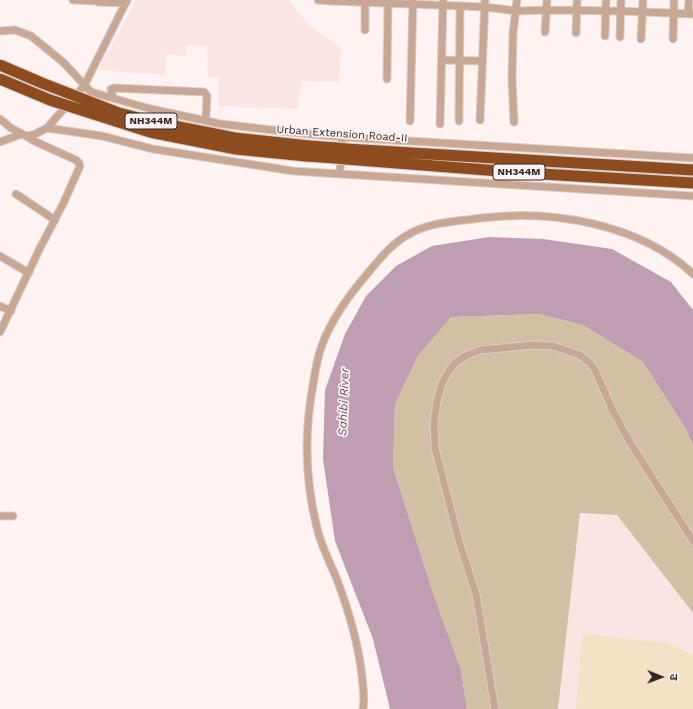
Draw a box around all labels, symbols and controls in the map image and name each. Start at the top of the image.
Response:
road number: NH344M [125,113,177,129]
street label: Urban Extension Road-II [276,123,408,145]
road number: NH344M [493,164,545,180]
water label: Sahibi River [336,368,352,436]
north arrow [641,657,681,697]
text: उ [667,674,680,681]

